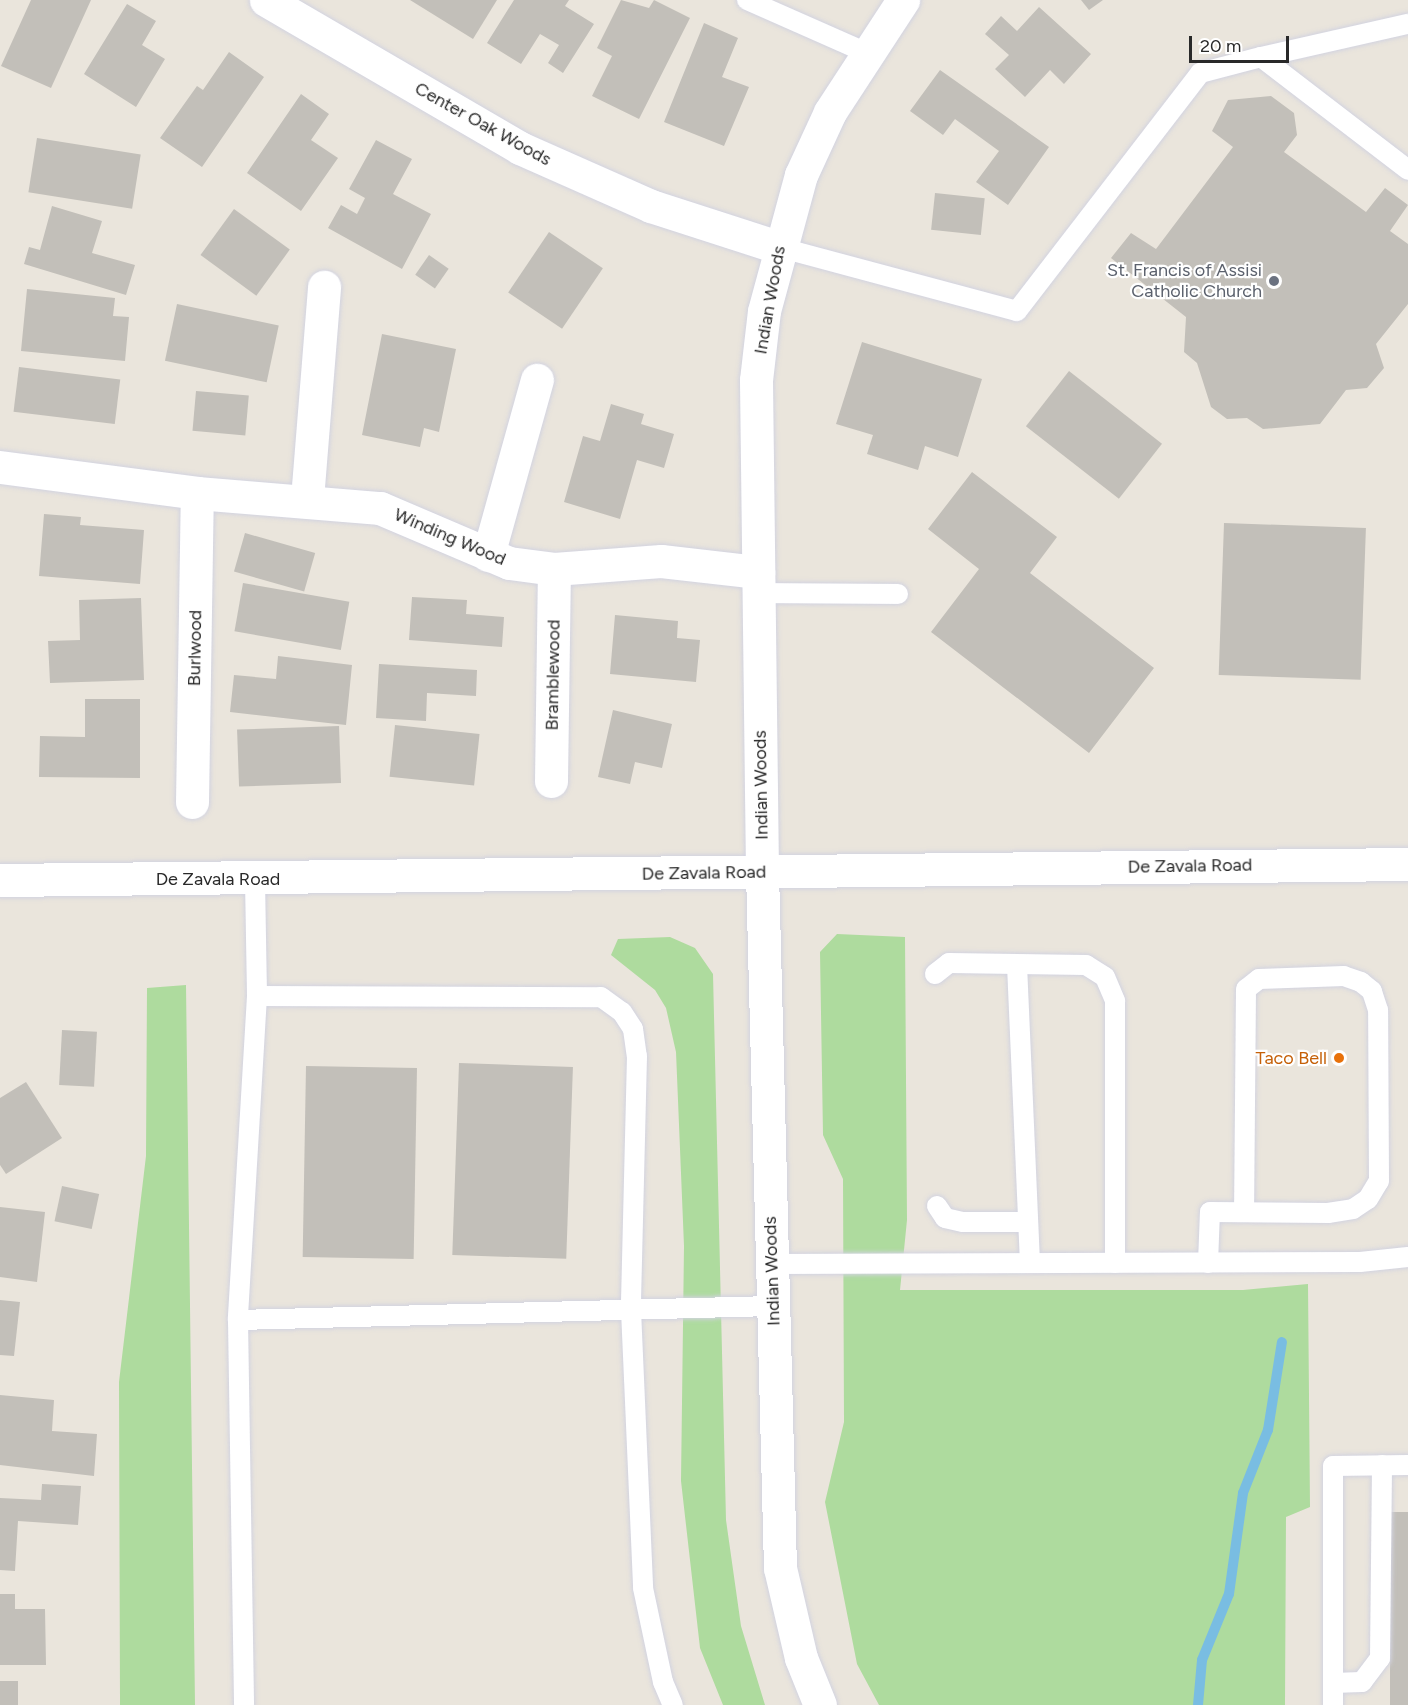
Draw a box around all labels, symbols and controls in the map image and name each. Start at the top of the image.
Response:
scale bar [1192,24,1292,62]
text: 20 m [1200,35,1241,57]
street label: Center Oak Woods [411,78,555,170]
street label: Indian Woods [750,244,790,356]
place label: St. Francis of Assisi Catholic Church [1107,260,1262,302]
marker: St. Francis of Assisi Catholic Church [1267,274,1281,288]
street label: Winding Wood [391,504,509,570]
street label: Burlwood [184,610,206,686]
street label: Bramblewood [541,619,565,731]
street label: Indian Woods [749,730,773,840]
street label: De Zavala Road [1128,854,1252,878]
street label: De Zavala Road [642,861,766,885]
street label: De Zavala Road [156,868,280,890]
place label: Taco Bell [1256,1047,1327,1069]
marker: Taco Bell [1332,1051,1346,1065]
street label: Indian Woods [759,1216,785,1326]

